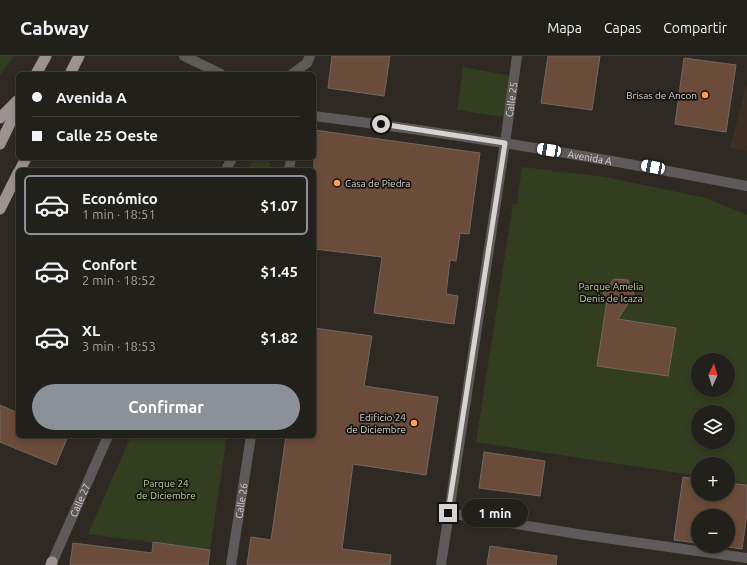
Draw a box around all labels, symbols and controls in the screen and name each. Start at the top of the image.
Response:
text: Cabway [20,17,89,39]
text: Mapa [547,20,582,36]
text: Capas [604,20,641,36]
text: Compartir [663,20,727,36]
street label: Calle 25 [504,81,519,118]
text: Avenida A [56,89,127,106]
place label: Brisas de Ancon [626,90,697,101]
marker: Brisas de Ancon [700,90,710,100]
route start [372,115,390,133]
text: Calle 25 Oeste [56,127,158,144]
car [536,142,562,158]
street label: Avenida A [567,148,613,167]
car [640,159,666,175]
marker: Casa de Piedra [332,178,342,188]
place label: Casa de Piedra [345,178,410,189]
icon: car [34,187,70,223]
text: Económico [82,190,158,207]
text: $1.07 [260,197,298,214]
text: 1 min · 18:51 [82,207,156,221]
icon: car [34,253,70,289]
text: Confort [82,256,137,273]
text: $1.45 [260,263,298,280]
text: 2 min · 18:52 [82,273,156,287]
park label: Parque Amelia Denis de Icaza [578,281,644,304]
icon: car [34,319,70,355]
text: XL [82,322,100,339]
text: $1.82 [260,329,298,346]
text: 3 min · 18:53 [82,339,156,353]
north arrow [691,353,735,397]
map controls [691,353,735,553]
button: Confirmar [32,384,300,430]
button: layers [691,405,735,449]
place label: Edificio 24 de Diciembre [346,412,406,435]
marker: Edificio 24 de Diciembre [409,418,419,428]
button: + [691,457,735,501]
park label: Parque 24 de Diciembre [136,478,196,501]
street label: Calle 27 [68,482,92,519]
street label: Calle 26 [233,482,250,519]
callout: 1 min [462,499,528,527]
route end [439,504,457,522]
text: 1 min [479,506,511,520]
button: − [691,509,735,553]

